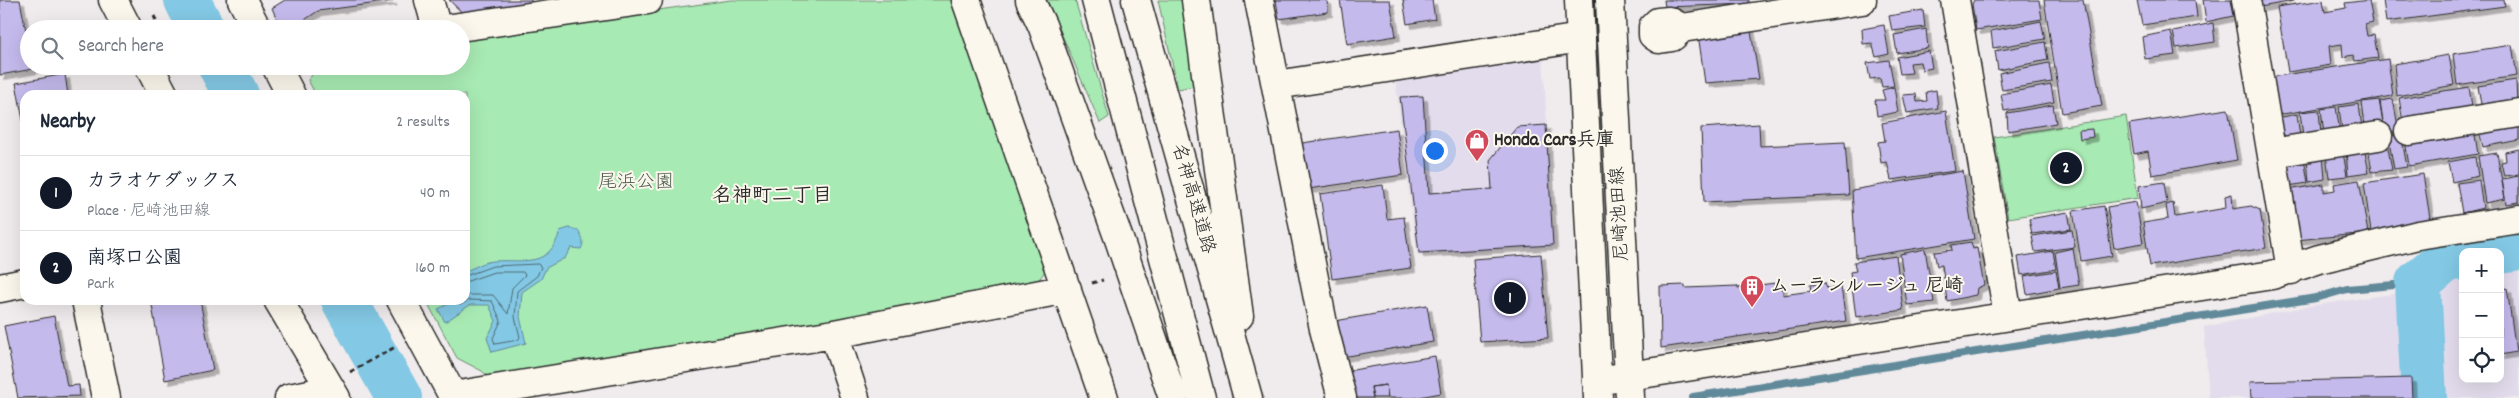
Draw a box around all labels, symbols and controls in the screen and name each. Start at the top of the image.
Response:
search box [20,20,470,75]
icon: search [38,34,66,62]
text: Search here [78,34,164,61]
text: Nearby [40,108,95,138]
text: 2 results [396,111,450,134]
shop icon: Honda Cars兵庫 [1464,128,1490,162]
place label: Honda Cars兵庫 [1494,128,1614,155]
your location [1422,138,1448,164]
street label: 名神高速道路 [1163,140,1221,258]
pin: 2 [2050,149,2082,187]
street label: 尼崎池田線 [1605,166,1637,262]
text: カラオケダックス [87,169,239,196]
park label: 尾浜公園 [598,170,674,197]
text: 1 [54,182,58,205]
text: 40 m [420,182,450,205]
district label: 名神町二丁目 [712,183,832,211]
text: Place · 尼崎池田線 [87,200,210,223]
text: 南塚口公園 [87,246,182,273]
map controls [2459,248,2504,383]
button: + [2459,248,2504,293]
text: 2 [53,257,60,280]
text: 160 m [415,257,450,280]
text: Park [87,273,114,296]
building icon: ムーランルージュ 尼崎 [1739,274,1765,308]
place label: ムーランルージュ 尼崎 [1770,274,1963,301]
pin: 1 [1494,279,1526,317]
button: − [2459,293,2504,338]
button: locate [2459,338,2504,383]

